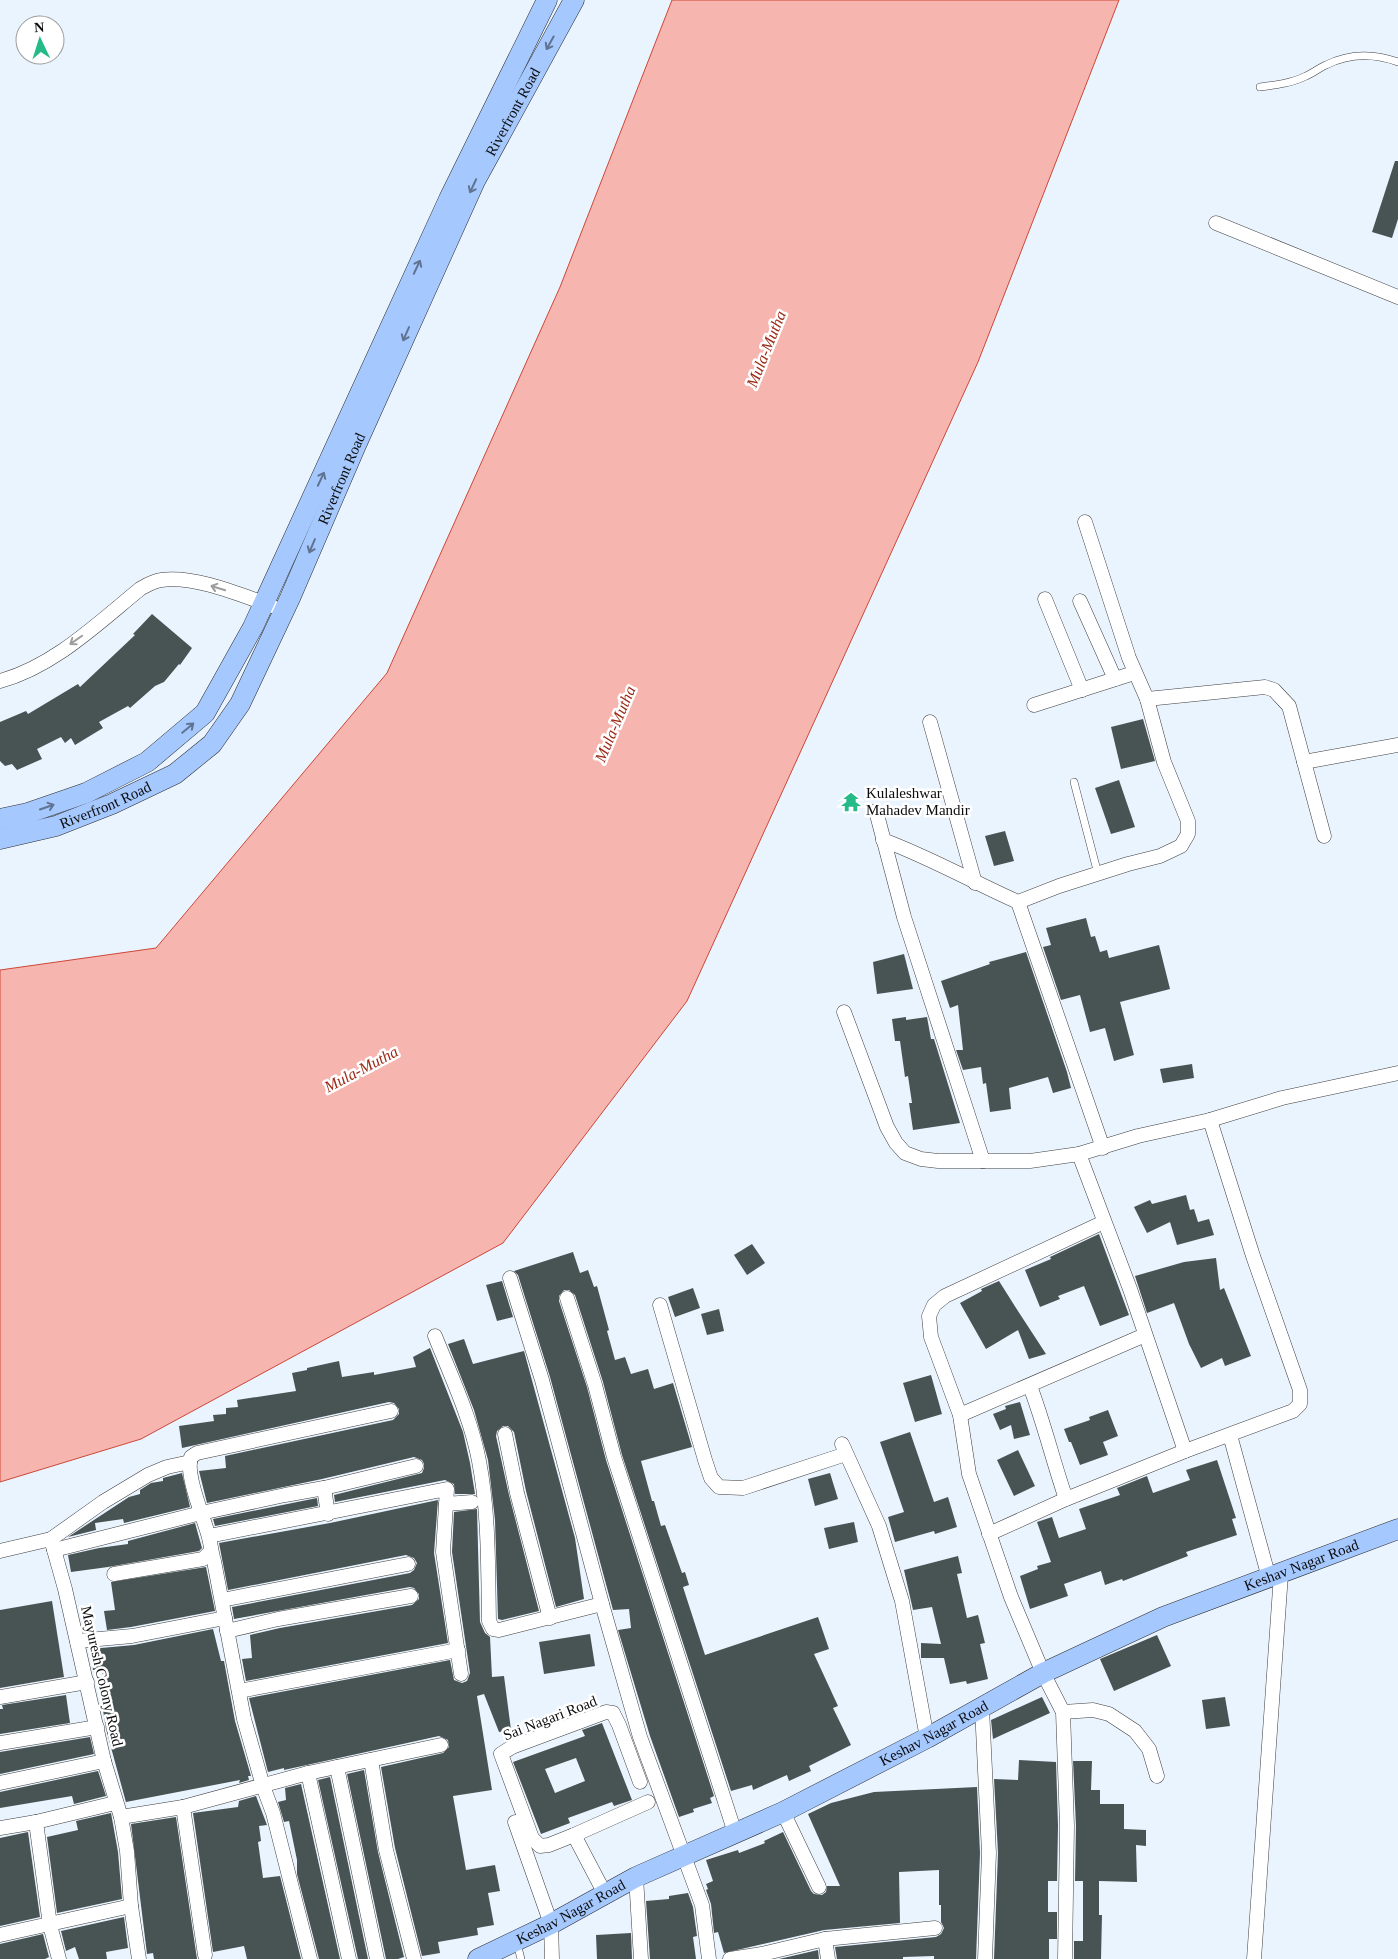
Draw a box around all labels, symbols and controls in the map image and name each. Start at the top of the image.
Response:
north arrow [15,15,65,65]
text: N [34,20,45,35]
one-way arrow [545,35,555,50]
street label: Riverfront Road [482,65,544,159]
one-way arrow [467,178,477,193]
one-way arrow [413,260,423,275]
water label: Mula-Mutha [743,308,789,391]
one-way arrow [400,326,410,341]
street label: Riverfront Road [315,430,369,527]
one-way arrow [316,472,326,487]
one-way arrow [306,538,316,553]
one-way arrow [210,583,226,593]
one-way arrow [69,635,83,645]
water label: Mula-Mutha [591,683,639,765]
one-way arrow [181,723,194,734]
street label: Riverfront Road [57,778,154,832]
place label: Kulaleshwar Mahadev Mandir [866,785,970,818]
temple icon: Kulaleshwar Mahadev Mandir [840,791,862,813]
one-way arrow [39,802,54,811]
water label: Mula-Mutha [320,1043,401,1096]
street label: Keshav Nagar Road [1242,1536,1361,1594]
street label: Mayuresh Colony Road [78,1604,126,1748]
street label: Sai Nagari Road [501,1693,600,1743]
street label: Keshav Nagar Road [877,1697,991,1769]
street label: Keshav Nagar Road [514,1876,628,1947]

